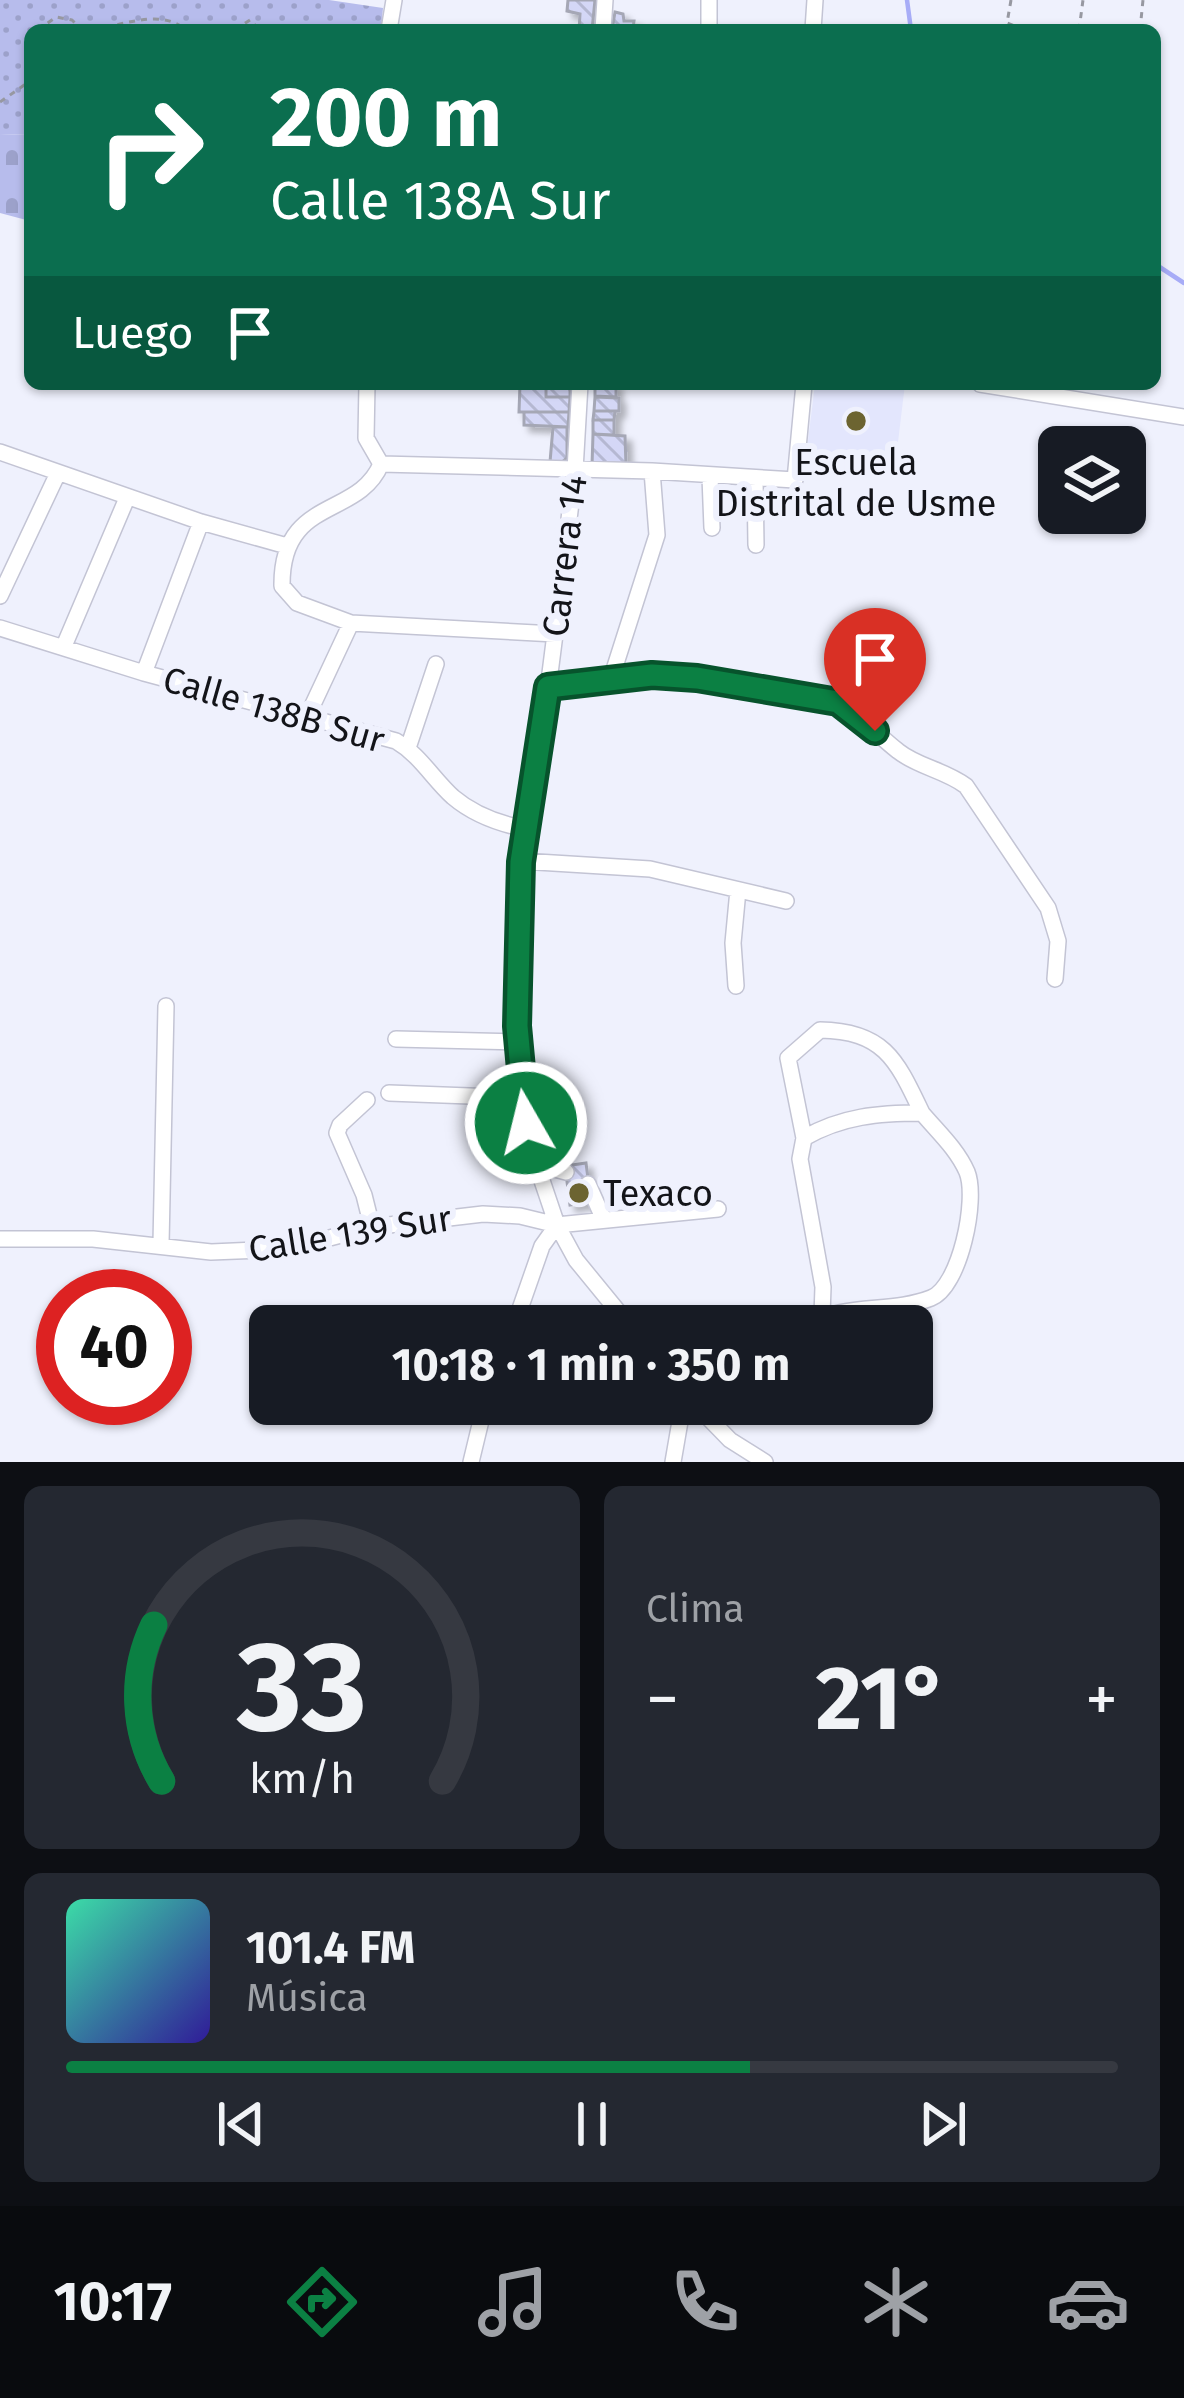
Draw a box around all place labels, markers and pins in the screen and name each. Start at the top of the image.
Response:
marker: Escuela Distrital de Usme [843,408,869,434]
place label: Escuela Distrital de Usme [716,441,996,526]
pin [824,608,926,731]
place label: Texaco [603,1172,713,1216]
marker: Texaco [566,1180,592,1206]

